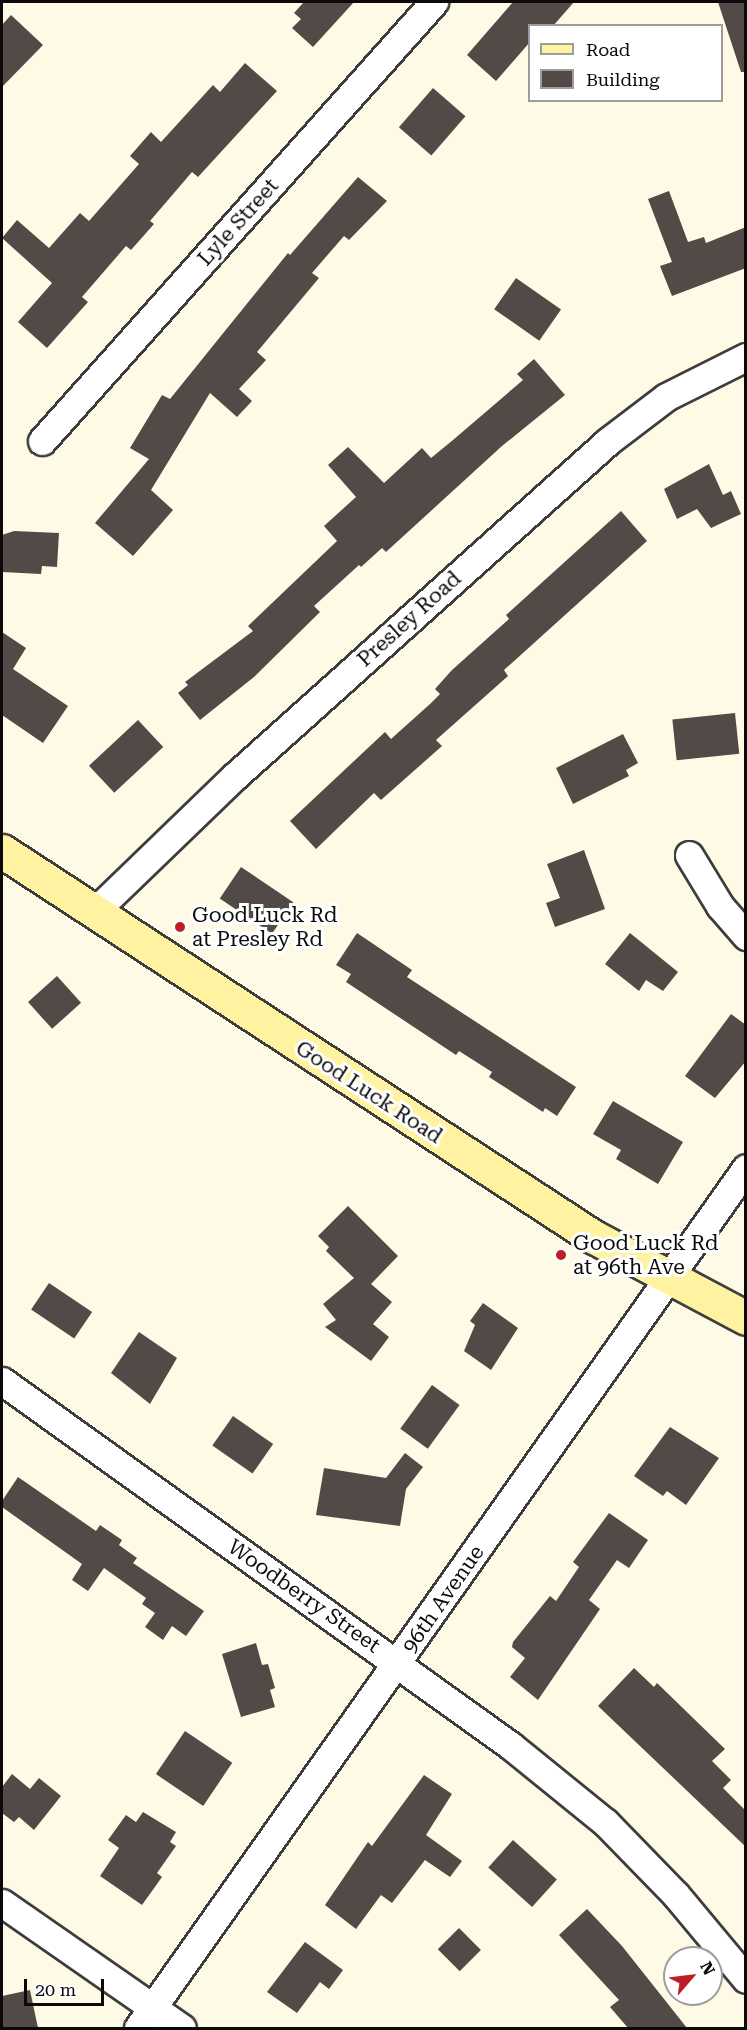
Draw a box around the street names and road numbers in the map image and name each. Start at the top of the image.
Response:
street label: Lyle Street [192,173,284,271]
street label: Presley Road [352,566,466,672]
street label: Good Luck Road [291,1035,447,1149]
street label: Woodberry Street [223,1534,385,1658]
street label: 96th Avenue [397,1540,489,1658]

